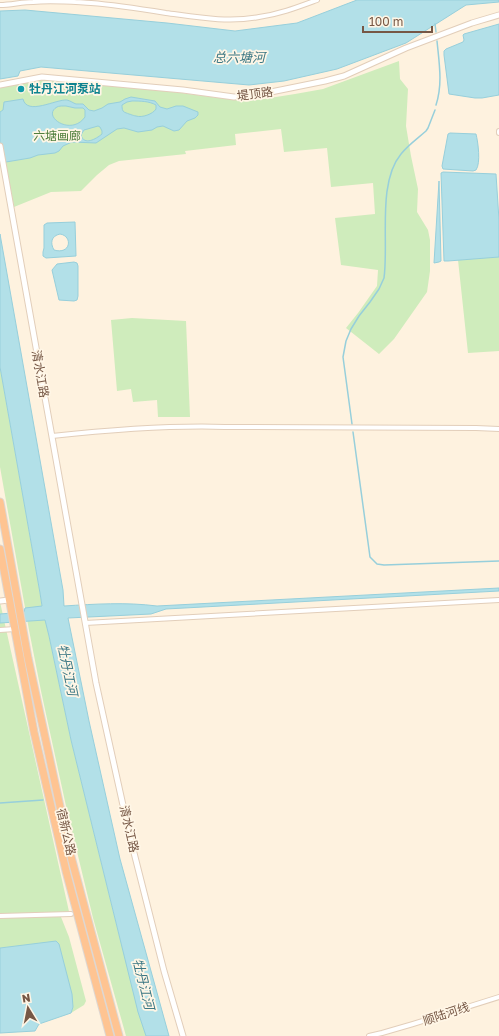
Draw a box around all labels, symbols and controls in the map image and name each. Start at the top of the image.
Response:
scale bar [363,8,432,34]
text: 100 m [369,14,403,29]
water label: 总六塘河 [213,49,268,65]
place label: 牡丹江河泵站 [29,81,101,96]
marker: 牡丹江河泵站 [16,84,26,94]
street label: 堤顶路 [236,84,274,103]
park label: 六塘画廊 [33,128,81,143]
street label: 清水江路 [29,349,52,399]
water label: 牡丹江河 [55,643,82,700]
street label: 清水江路 [117,804,142,854]
street label: 宿新公路 [54,807,79,857]
water label: 牡丹江河 [130,957,159,1014]
north arrow [8,988,48,1028]
text: N [21,991,31,1005]
street label: 顺陆河线 [421,999,471,1028]

